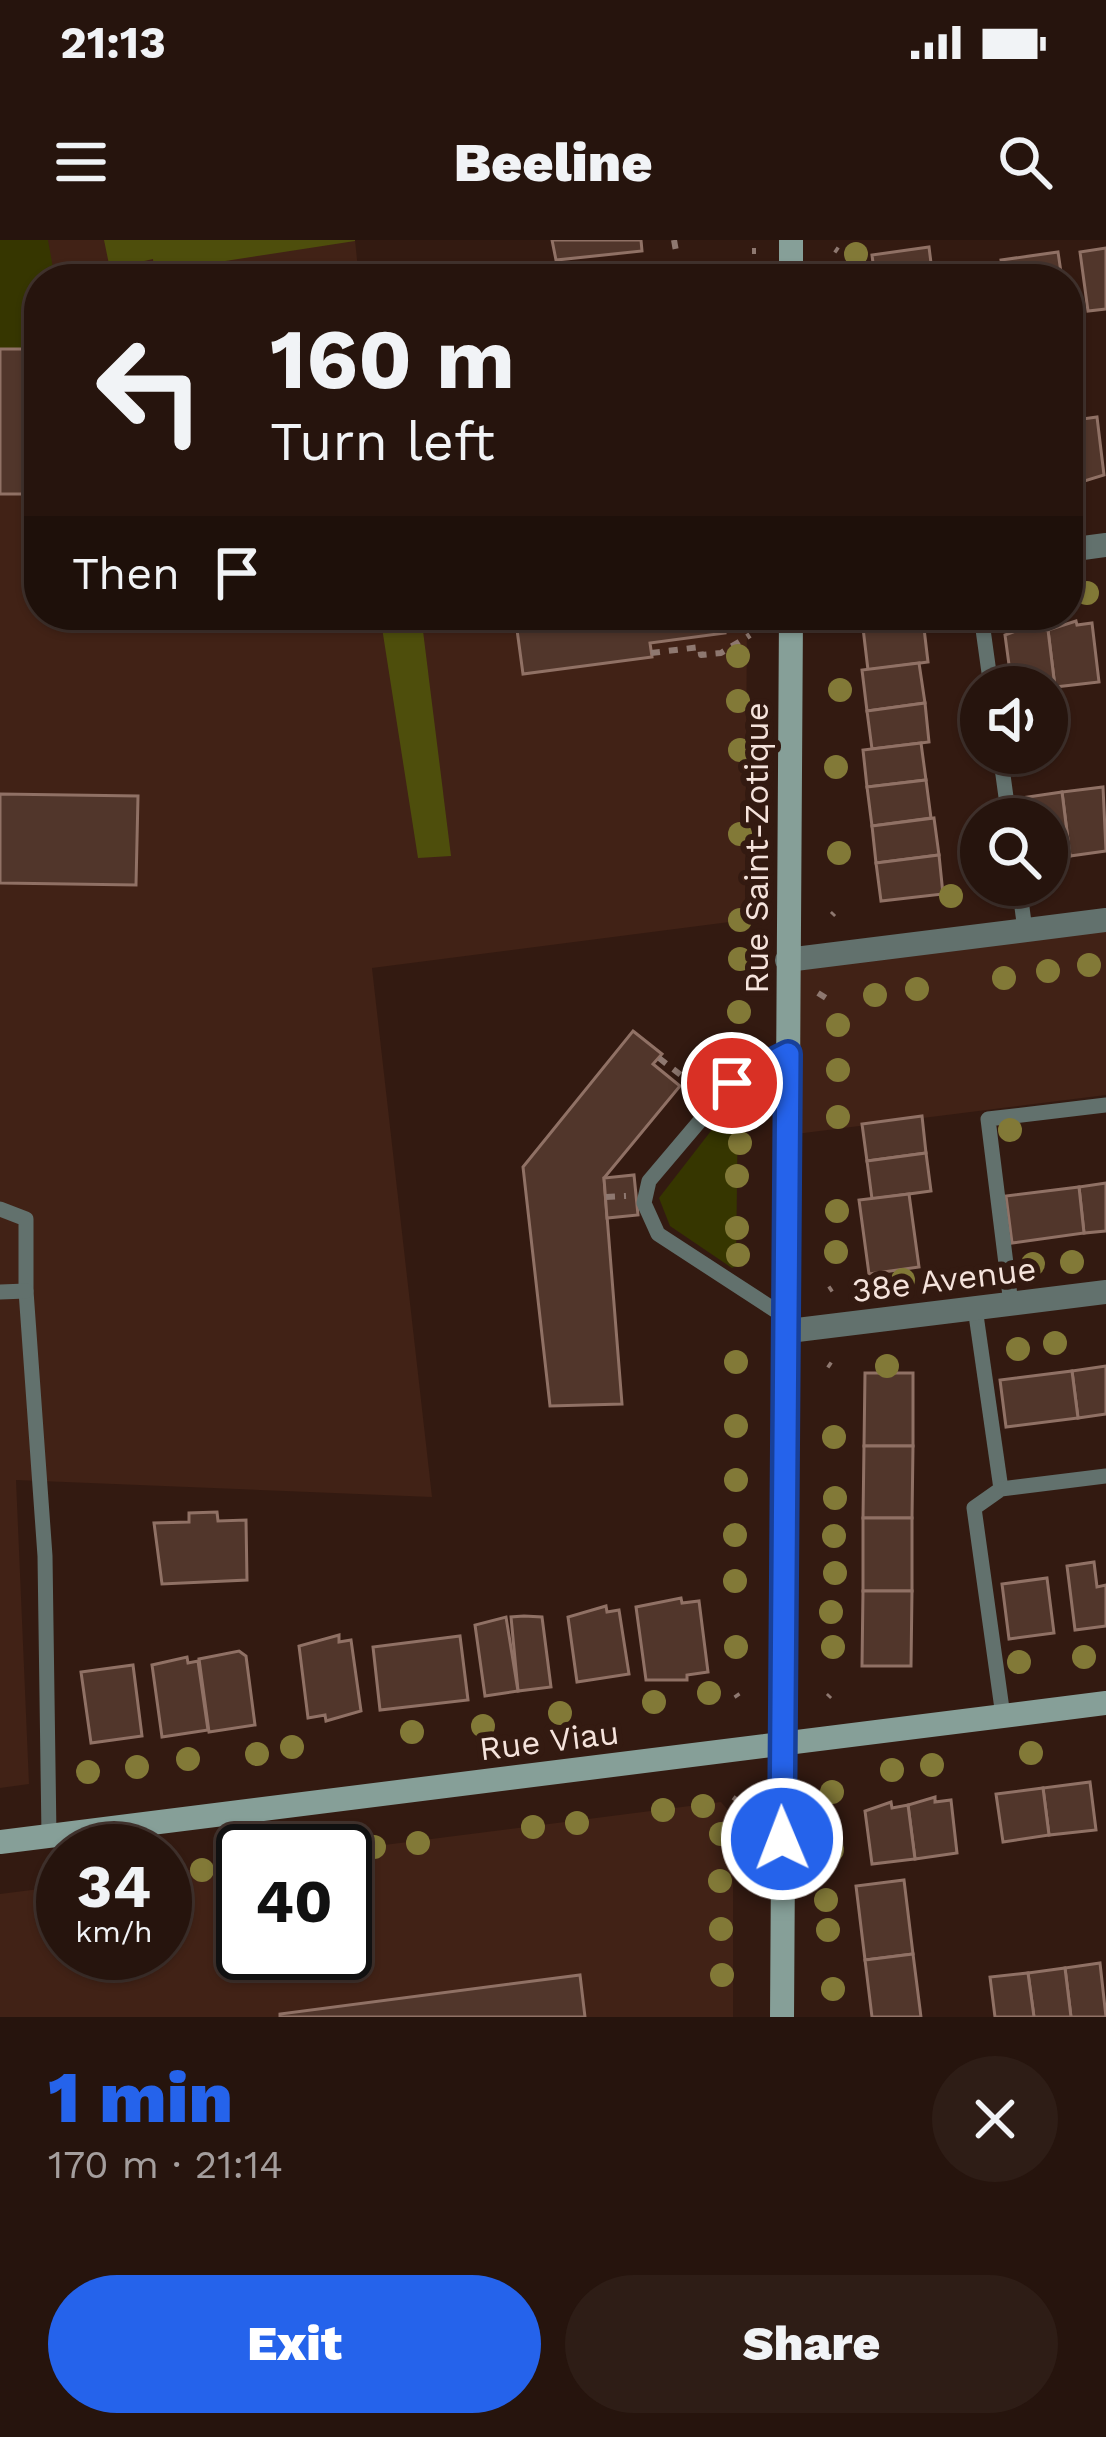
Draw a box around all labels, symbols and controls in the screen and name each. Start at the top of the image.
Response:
text: 21:13 [60,16,166,69]
icon: menu [48,129,114,195]
icon: search [992,129,1058,195]
text: Beeline [453,131,653,194]
text: 160 m [270,310,515,408]
icon: left [72,312,228,468]
text: Turn left [270,410,495,473]
icon: arrive [204,540,270,606]
text: Then [72,547,180,600]
map controls [960,666,1068,906]
button: sound [960,666,1068,774]
street label: Rue Saint-Zotique [737,702,776,994]
button: search [960,798,1068,906]
pin [681,1032,783,1134]
icon: arrive [699,1050,765,1116]
street label: 38e Avenue [850,1249,1038,1310]
street label: Rue Viau [477,1713,621,1768]
position arrow [719,1776,845,1902]
speed limit sign: 40 [216,1824,372,1980]
text: 34 [77,1851,151,1922]
text: km/h [75,1914,153,1949]
text: 1 min [48,2055,233,2139]
button: close [932,2056,1058,2182]
text: 170 m · 21:14 [48,2142,283,2187]
button: Exit [48,2275,541,2413]
button: Share [565,2275,1058,2413]

